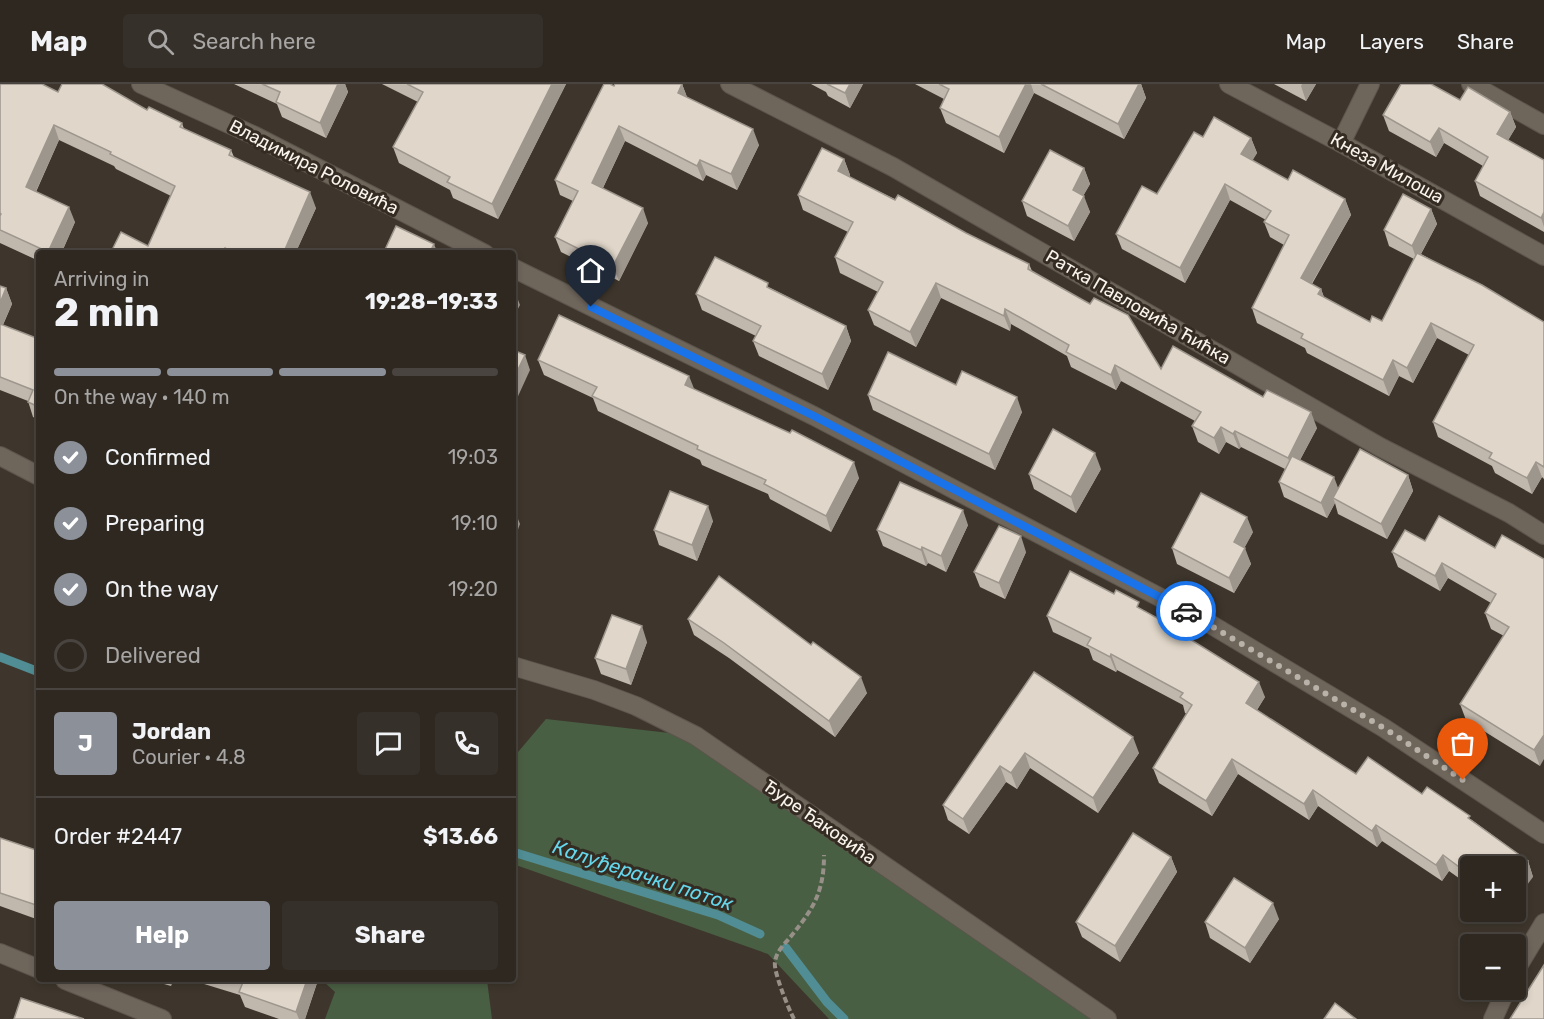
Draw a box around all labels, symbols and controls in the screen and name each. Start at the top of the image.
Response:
search box [123,14,543,68]
text: Map [30,25,87,58]
icon: search [144,25,177,58]
text: Search here [192,28,316,55]
text: Map [1285,29,1326,54]
text: Layers [1359,29,1424,54]
text: Share [1457,29,1514,54]
street label: Владимира Роловића [226,115,402,219]
street label: Кнеза Милоша [1326,128,1448,208]
pin [565,245,616,307]
street label: Ратка Павловића Ћићка [1042,245,1234,369]
icon: home [574,254,607,287]
text: Arriving in [54,267,149,291]
text: 19:28–19:33 [365,288,498,315]
text: 2 min [54,290,160,336]
text: On the way · 140 m [54,385,230,409]
icon: check [54,441,87,474]
text: Confirmed [105,444,211,471]
text: 19:03 [448,445,498,469]
icon: check [54,507,87,540]
text: Preparing [105,510,205,537]
text: 19:10 [451,511,498,535]
icon: check [54,573,87,606]
text: On the way [105,576,219,603]
text: 19:20 [448,577,498,601]
courier [1156,581,1216,641]
icon: car [1170,595,1203,628]
text: Delivered [105,642,201,669]
button: chat [357,712,420,775]
button: phone [435,712,498,775]
text: Jordan [132,718,211,745]
pin [1437,718,1488,780]
icon: bag [1446,727,1479,760]
text: J [78,730,93,757]
text: Courier · 4.8 [132,745,246,769]
street label: Ђуре Ђаковића [759,775,881,869]
text: Order #2447 [54,823,182,850]
text: $13.66 [423,823,498,850]
water label: Калуђерачки поток [550,835,737,916]
map controls [1460,856,1526,1000]
button: + [1460,856,1526,922]
button: Help [54,901,270,970]
button: Share [282,901,498,970]
button: − [1460,934,1526,1000]

